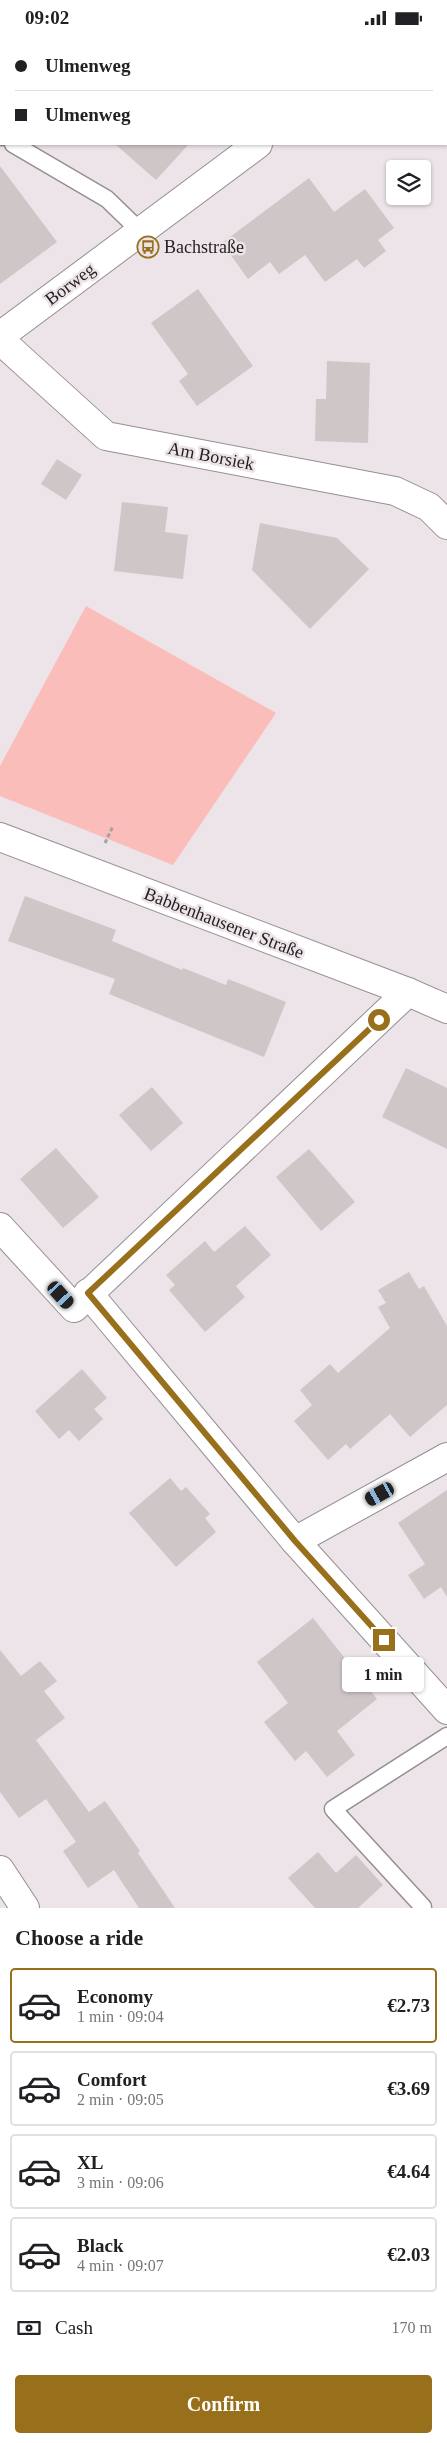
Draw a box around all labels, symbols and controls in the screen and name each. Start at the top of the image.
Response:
text: 09:02 [25,7,69,28]
text: Ulmenweg [45,55,130,76]
text: Ulmenweg [45,104,130,125]
map controls [386,160,431,205]
button: layers [386,160,431,205]
bus stop icon: Bachstraße [136,235,160,259]
place label: Bachstraße [164,237,244,257]
street label: Borweg [41,259,99,309]
street label: Am Borsiek [166,438,256,474]
street label: Babbenhausener Straße [141,883,307,963]
route start [368,1009,390,1031]
car [45,1279,76,1311]
car [363,1480,396,1508]
route end [373,1629,395,1651]
callout: 1 min [343,1657,425,1693]
text: 1 min [364,1666,402,1683]
text: Choose a ride [15,1925,143,1950]
icon: car [17,1983,62,2028]
text: Economy [77,1986,153,2007]
text: €2.73 [387,1995,430,2016]
text: 1 min · 09:04 [77,2008,164,2025]
icon: car [17,2066,62,2111]
text: Comfort [77,2069,147,2090]
text: €3.69 [387,2078,430,2099]
text: 2 min · 09:05 [77,2091,164,2108]
icon: car [17,2149,62,2194]
text: XL [77,2152,103,2173]
text: €4.64 [387,2161,430,2182]
text: 3 min · 09:06 [77,2174,164,2191]
icon: car [17,2232,62,2277]
text: Black [77,2235,123,2256]
text: €2.03 [387,2244,430,2265]
text: 4 min · 09:07 [77,2257,164,2274]
icon: cash [15,2314,43,2342]
text: Cash [55,2317,93,2338]
text: 170 m [392,2319,432,2336]
button: Confirm [15,2375,432,2433]

